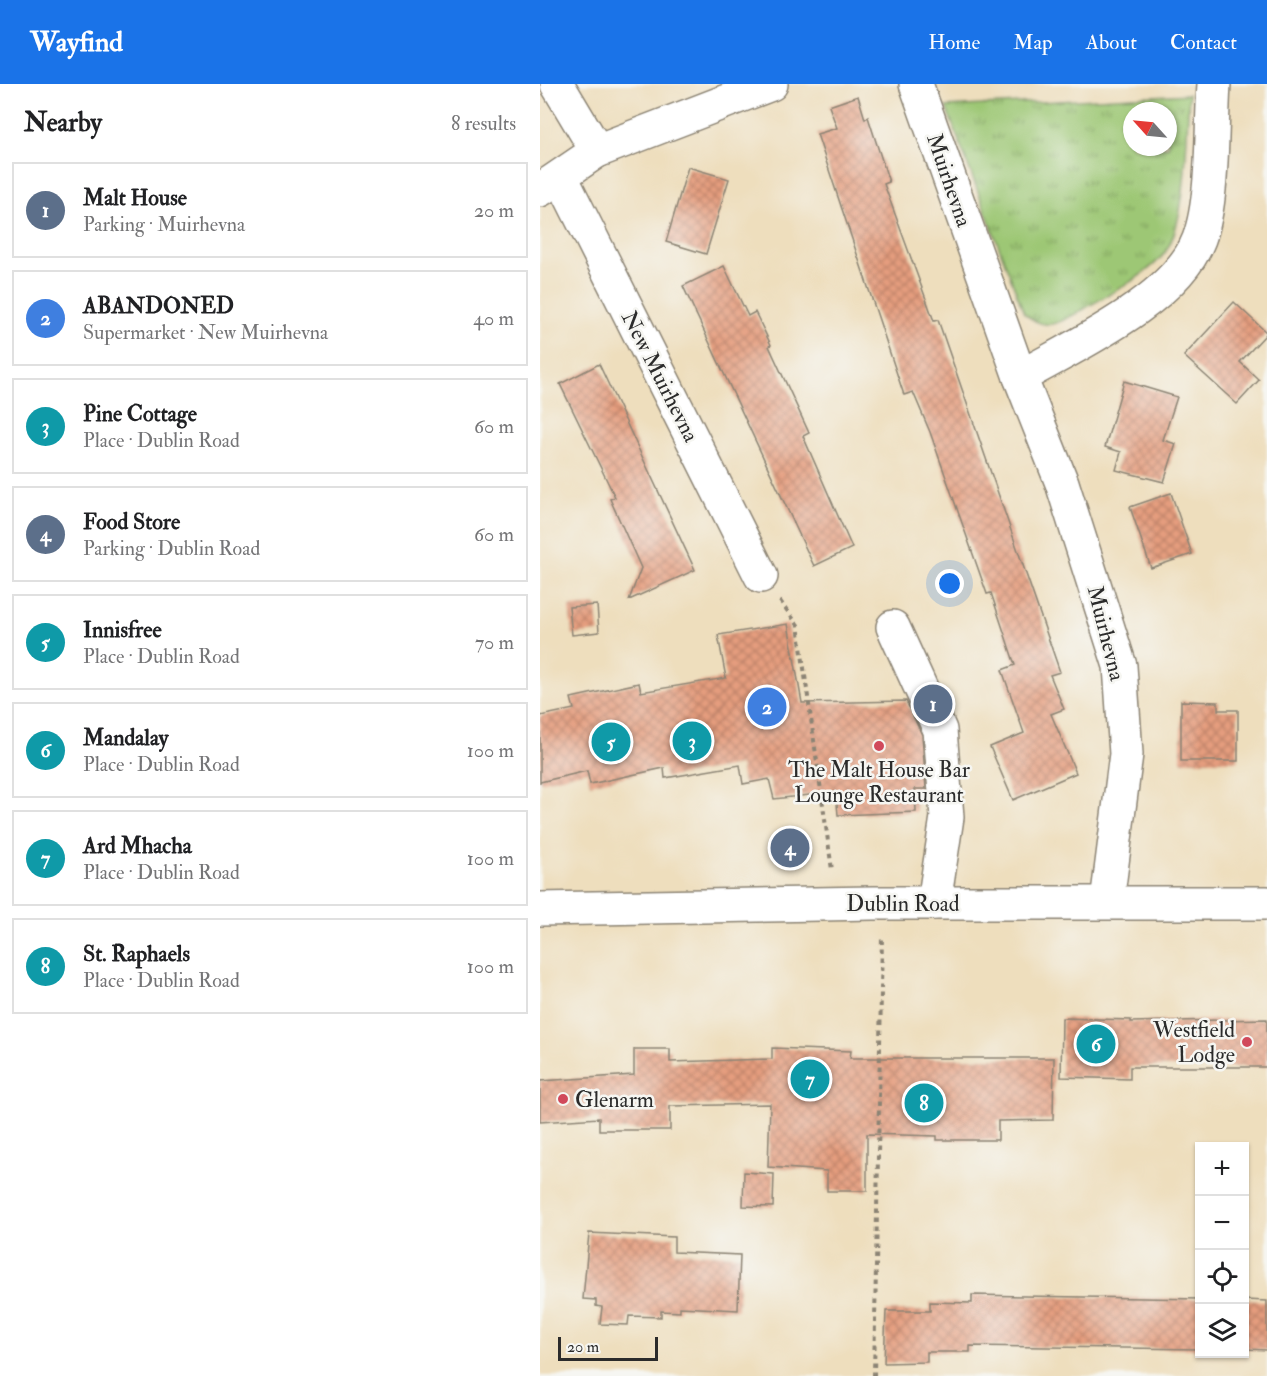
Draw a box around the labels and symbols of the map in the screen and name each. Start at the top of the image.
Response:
north arrow [1123,102,1177,156]
street label: Muirhevna [920,130,978,232]
street label: New Muirhevna [615,306,706,448]
your location [935,569,964,598]
street label: Muirhevna [1081,583,1132,685]
pin: 1 [914,682,952,726]
pin: 2 [748,684,786,730]
pin: 3 [672,718,712,764]
pin: 5 [592,720,630,764]
marker: The Malt House Bar Lounge Restaurant [872,739,886,753]
place label: The Malt House Bar Lounge Restaurant [788,756,971,809]
pin: 4 [770,826,810,870]
street label: Dublin Road [846,890,960,918]
place label: Westfield Lodge [1152,1016,1235,1069]
pin: 6 [1076,1022,1116,1066]
marker: Westfield Lodge [1240,1035,1254,1049]
pin: 7 [790,1056,830,1102]
pin: 8 [904,1080,944,1126]
place label: Glenarm [575,1086,654,1114]
marker: Glenarm [556,1092,570,1106]
scale bar [558,1334,658,1362]

